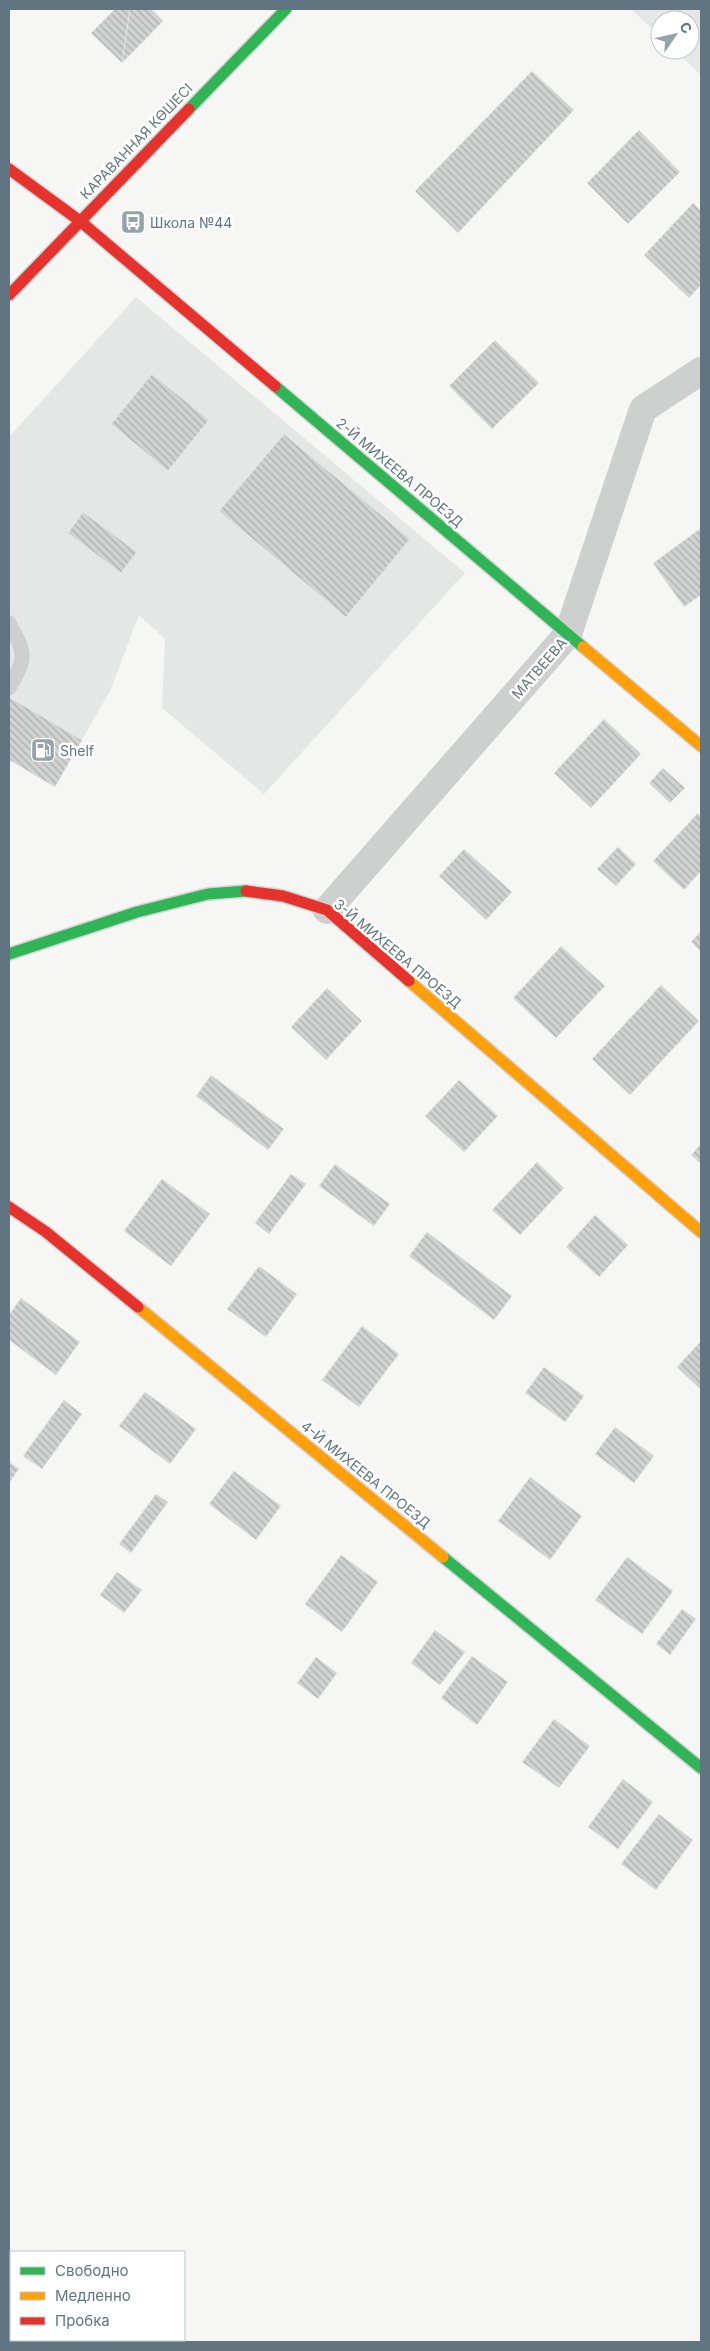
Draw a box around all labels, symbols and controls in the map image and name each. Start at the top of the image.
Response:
north arrow [650,10,700,60]
text: С [676,18,696,36]
street label: КАРАВАННАЯ КӨШЕСІ [76,80,196,202]
bus stop icon: Школа №44 [120,209,146,235]
place label: Школа №44 [150,214,232,231]
street label: 2-Й МИХЕЕВА ПРОЕЗД [333,413,468,530]
street label: МАТВЕЕВА [508,634,570,702]
fuel station icon: Shelf [30,737,56,763]
place label: Shelf [60,742,94,759]
street label: 3-Й МИХЕЕВА ПРОЕЗД [331,894,466,1011]
street label: 4-Й МИХЕЕВА ПРОЕЗД [298,1416,434,1531]
legend [10,2251,185,2341]
text: Свободно [55,2261,129,2280]
text: Медленно [55,2286,131,2305]
text: Пробка [55,2311,110,2330]

